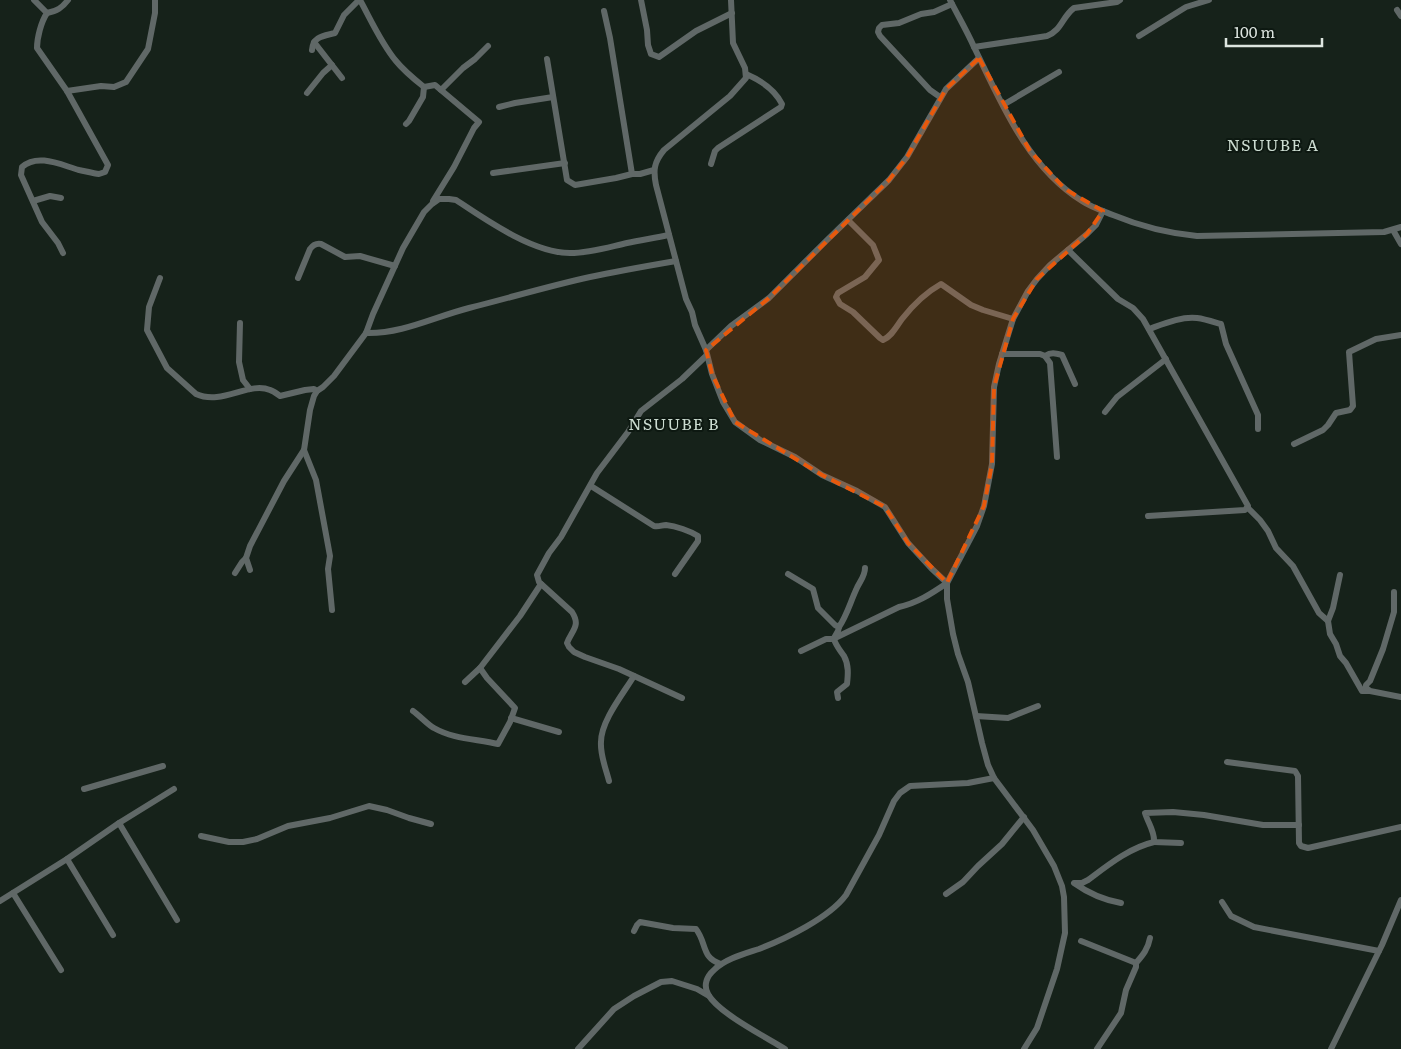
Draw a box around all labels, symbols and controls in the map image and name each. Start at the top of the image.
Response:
scale bar [1226,15,1322,47]
text: 100 m [1234,20,1275,43]
district label: NSUUBE A [1227,132,1319,156]
district label: NSUUBE B [628,411,720,435]

